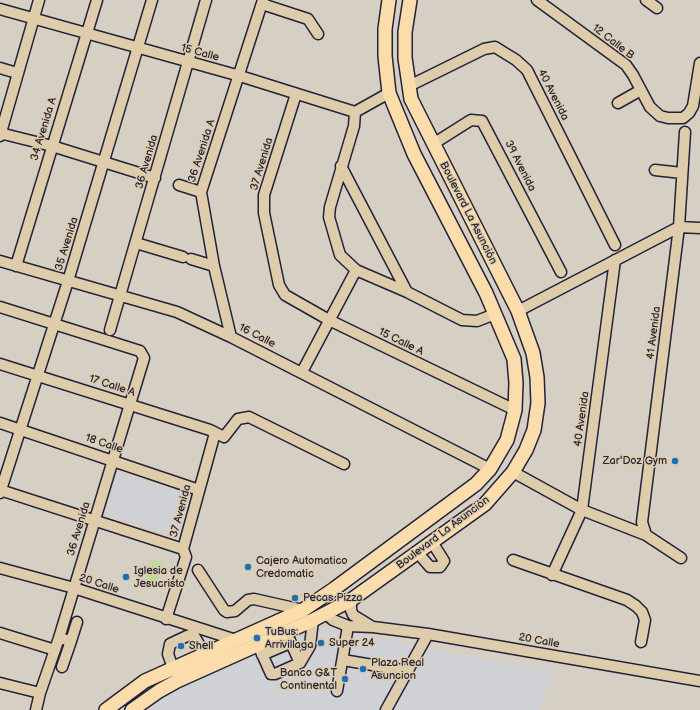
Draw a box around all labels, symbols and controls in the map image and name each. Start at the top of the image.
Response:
street label: 12 Calle B [589,22,637,62]
street label: 15 Calle [179,42,221,64]
street label: 40 Avenida [535,67,571,123]
street label: 34 Avenida A [28,96,60,162]
street label: 36 Avenida A [186,118,218,184]
street label: 36 Avenida [133,133,161,191]
street label: 37 Avenida [248,136,276,192]
street label: 39 Avenida [502,138,538,194]
street label: Boulevard La Asunción [436,160,500,266]
street label: 35 Avenida [53,216,81,272]
street label: 41 Avenida [644,306,664,360]
street label: 16 Calle [236,321,278,351]
street label: 15 Calle A [376,325,426,359]
street label: 17 Calle A [87,372,137,400]
street label: 40 Avenida [572,391,592,447]
street label: 18 Calle [83,431,125,457]
place label: Zar'Doz Gym [603,454,667,468]
marker: Zar'Doz Gym [670,456,680,466]
street label: 37 Avenida [168,483,194,539]
street label: Boulevard La Asunción [394,494,492,572]
street label: 36 Avenida [65,500,93,558]
place label: Cajero Automatico Credomatic [256,554,348,580]
marker: Cajero Automatico Credomatic [243,562,253,572]
place label: Iglesia de Jesucristo [134,564,185,590]
street label: 20 Calle [77,571,121,597]
marker: Iglesia de Jesucristo [121,572,131,582]
place label: Pecas Pizza [303,591,363,605]
marker: Pecas Pizza [290,593,300,603]
place label: TuBus: Arrivillaga [265,625,313,651]
street label: 20 Calle [518,631,560,651]
marker: TuBus: Arrivillaga [252,633,262,643]
place label: Super 24 [329,636,375,650]
marker: Super 24 [316,638,326,648]
place label: Shell [189,639,213,653]
marker: Shell [176,641,186,651]
place label: Plaza Real Asuncion [371,656,424,682]
marker: Plaza Real Asuncion [358,664,368,674]
place label: Banco G&T Continental [280,666,337,692]
marker: Banco G&T Continental [340,674,350,684]

